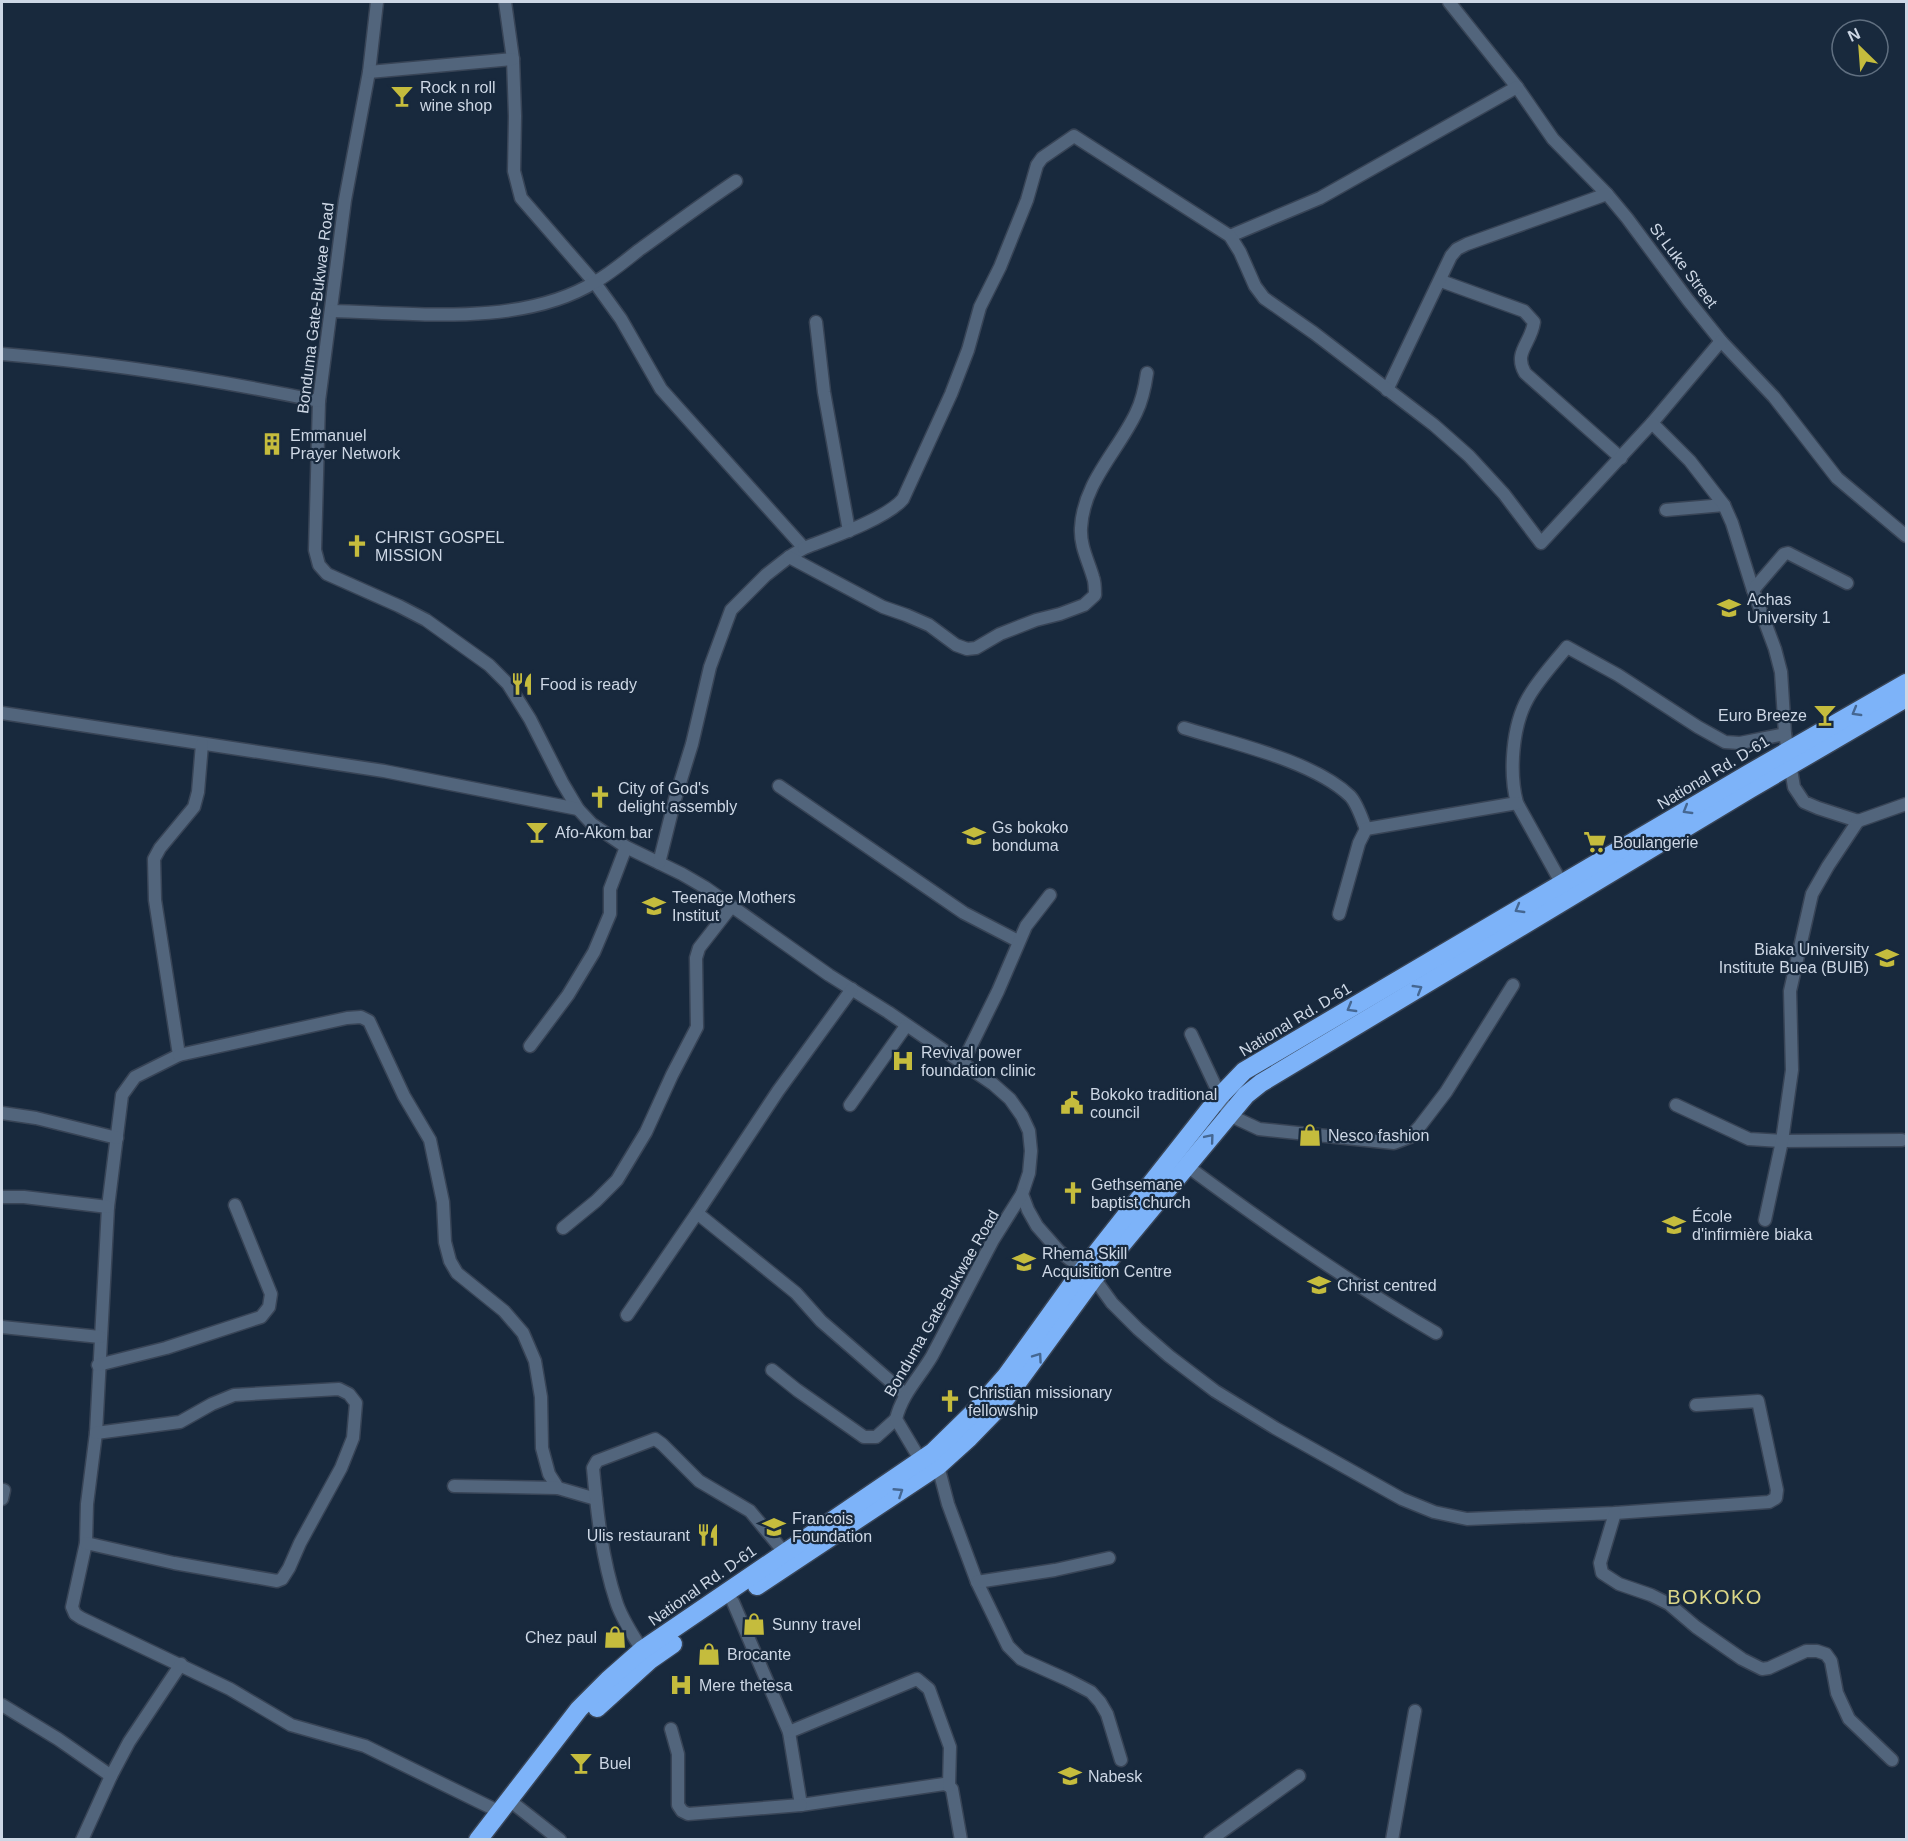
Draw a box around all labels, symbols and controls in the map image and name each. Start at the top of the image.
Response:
north arrow [1830,18,1890,78]
text: N [1845,25,1863,45]
place label: Rock n roll wine shop [419,79,496,114]
bar icon: Rock n roll wine shop [389,83,415,109]
street label: Bonduma Gate-Bukwae Road [294,202,337,415]
street label: St Luke Street [1646,220,1721,311]
place label: Emmanuel Prayer Network [290,427,401,462]
building icon: Emmanuel Prayer Network [259,431,285,457]
place label: CHRIST GOSPEL MISSION [375,529,505,564]
church icon: CHRIST GOSPEL MISSION [344,533,370,559]
place label: Achas University 1 [1747,591,1831,626]
school or university icon: Achas University 1 [1716,595,1742,621]
restaurant icon: Food is ready [509,671,535,697]
place label: Food is ready [540,676,637,693]
bar icon: Euro Breeze [1812,702,1838,728]
one-way arrow [1852,705,1862,716]
place label: Euro Breeze [1718,707,1807,724]
street label: National Rd. D-61 [1654,732,1772,812]
place label: City of God's delight assembly [618,780,737,815]
church icon: City of God's delight assembly [587,784,613,810]
one-way arrow [1683,803,1693,814]
bar icon: Afo-Akom bar [524,819,550,845]
place label: Gs bokoko bonduma [992,819,1069,854]
school or university icon: Gs bokoko bonduma [961,823,987,849]
place label: Afo-Akom bar [555,824,653,841]
supermarket icon: Boulangerie [1582,829,1608,855]
place label: Boulangerie [1613,834,1699,851]
place label: Teenage Mothers Institut [672,889,796,924]
school or university icon: Teenage Mothers Institut [641,893,667,919]
one-way arrow [1515,902,1525,914]
place label: Biaka University Institute Buea (BUIB) [1719,941,1869,976]
school or university icon: Biaka University Institute Buea (BUIB) [1874,945,1900,971]
street label: National Rd. D-61 [1236,979,1354,1059]
one-way arrow [1412,984,1422,996]
one-way arrow [1347,1001,1357,1012]
place label: Revival power foundation clinic [921,1044,1036,1079]
hospital icon: Revival power foundation clinic [890,1048,916,1074]
place label: Bokoko traditional council [1090,1086,1217,1121]
public building icon: Bokoko traditional council [1059,1090,1085,1116]
shop icon: Nesco fashion [1297,1122,1323,1148]
place label: Nesco fashion [1328,1127,1429,1144]
one-way arrow [1203,1134,1214,1145]
place label: Gethsemane baptist church [1091,1176,1191,1211]
church icon: Gethsemane baptist church [1060,1180,1086,1206]
street label: Bonduma Gate-Bukwae Road [881,1207,1002,1400]
place label: École d'infirmière biaka [1692,1207,1813,1243]
school or university icon: École d'infirmière biaka [1661,1212,1687,1238]
place label: Rhema Skill Acquisition Centre [1042,1245,1172,1280]
school or university icon: Rhema Skill Acquisition Centre [1011,1249,1037,1275]
school or university icon: Christ centred [1306,1272,1332,1298]
place label: Christ centred [1337,1277,1437,1294]
one-way arrow [1031,1352,1042,1363]
place label: Christian missionary fellowship [968,1384,1112,1419]
church icon: Christian missionary fellowship [937,1388,963,1414]
one-way arrow [893,1488,904,1499]
place label: Francois Foundation [792,1510,872,1545]
school or university icon: Francois Foundation [761,1514,787,1540]
restaurant icon: Ulis restaurant [695,1522,721,1548]
place label: Ulis restaurant [587,1527,691,1544]
street label: National Rd. D-61 [645,1542,759,1629]
district label: BOKOKO [1667,1586,1763,1608]
shop icon: Sunny travel [741,1611,767,1637]
place label: Sunny travel [772,1616,861,1633]
shop icon: Chez paul [602,1624,628,1650]
place label: Chez paul [525,1629,597,1646]
shop icon: Brocante [696,1641,722,1667]
place label: Brocante [727,1646,791,1663]
hospital icon: Mere thetesa [668,1672,694,1698]
place label: Mere thetesa [699,1677,792,1694]
bar icon: Buel [568,1750,594,1776]
place label: Buel [599,1755,631,1772]
school or university icon: Nabesk [1057,1763,1083,1789]
place label: Nabesk [1088,1768,1143,1785]

